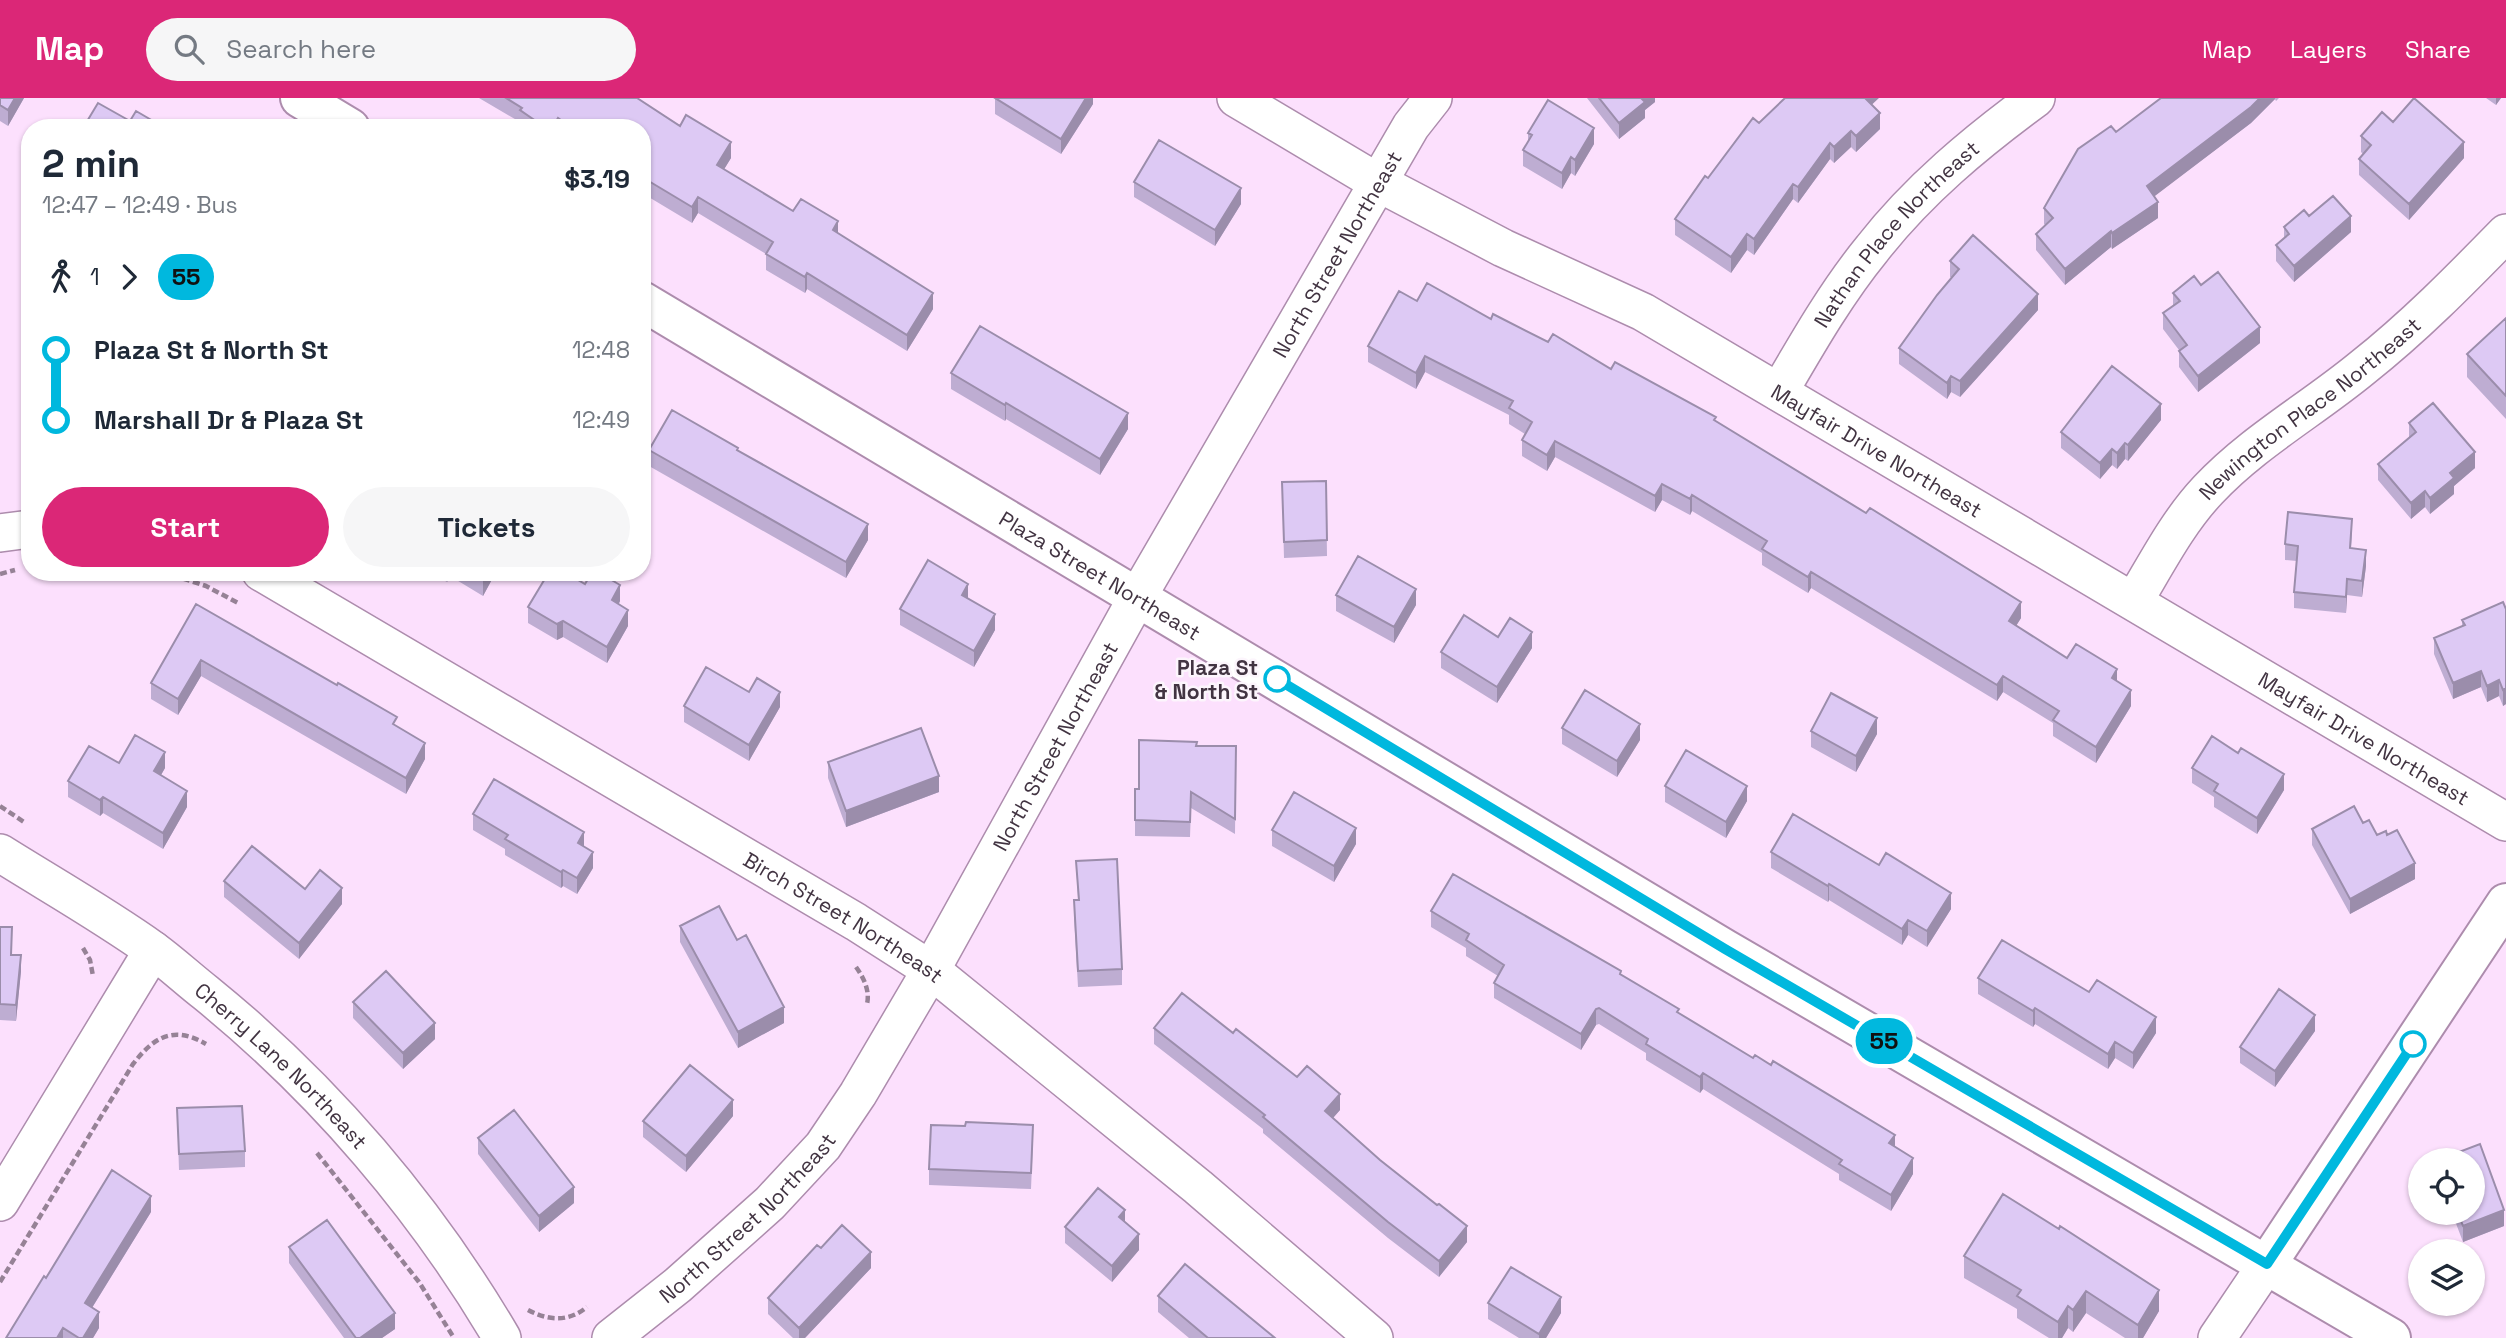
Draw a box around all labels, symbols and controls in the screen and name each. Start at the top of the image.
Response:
search box [146,18,636,81]
text: Map [35,28,104,70]
icon: search [170,30,208,68]
text: Search here [226,32,376,66]
text: Map [2202,34,2252,65]
text: Layers [2290,34,2367,65]
text: Share [2405,34,2471,65]
street label: Nathan Place Northeast [1807,134,1984,332]
text: 2 min [42,140,140,188]
street label: North Street Northeast [1266,146,1407,362]
text: $3.19 [564,162,630,196]
text: 12:47 – 12:49 · Bus [42,190,238,220]
icon: walk [42,258,80,296]
icon: forward [110,258,148,296]
text: 55 [172,261,200,292]
text: 1 [90,262,100,292]
street label: Newington Place Northeast [2192,311,2426,505]
text: Plaza St & North St [94,333,329,367]
text: 12:48 [572,335,630,365]
street label: Mayfair Drive Northeast [1766,377,1987,523]
text: Marshall Dr & Plaza St [94,403,364,437]
text: 12:49 [572,405,630,435]
button: Start [42,487,329,567]
button: Tickets [343,487,630,567]
street label: Plaza Street Northeast [995,504,1206,646]
street label: North Street Northeast [986,637,1124,855]
place label: Plaza St & North St [1155,654,1258,705]
street label: Mayfair Drive Northeast [2254,665,2475,811]
marker: Plaza St & North St [1264,666,1290,692]
street label: Birch Street Northeast [739,845,949,988]
street label: Cherry Lane Northeast [190,976,374,1154]
line badge: 55 [1853,1018,1916,1064]
text: 55 [1870,1025,1898,1056]
unlabelled marker [2400,1031,2426,1057]
street label: North Street Northeast [653,1128,841,1309]
map controls [2408,1148,2485,1316]
button: locate [2408,1148,2485,1225]
button: layers [2408,1239,2485,1316]

